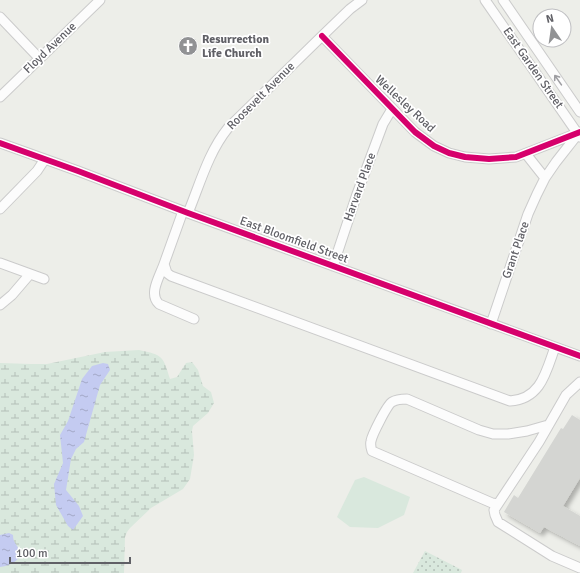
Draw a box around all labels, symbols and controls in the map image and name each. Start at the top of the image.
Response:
north arrow [532,8,572,48]
text: N [545,12,555,26]
street label: Floyd Avenue [20,19,80,77]
street label: East Garden Street [499,24,567,112]
place label: Resurrection Life Church [202,32,269,61]
church icon: Resurrection Life Church [177,35,199,57]
street label: Roosevelt Avenue [224,59,298,133]
street label: Wellesley Road [372,72,438,136]
one-way arrow [554,74,562,85]
street label: Harvard Place [341,151,379,223]
street label: East Bloomfield Street [238,213,350,267]
street label: Grant Place [499,219,533,281]
scale bar [10,539,130,565]
text: 100 m [16,546,48,561]

